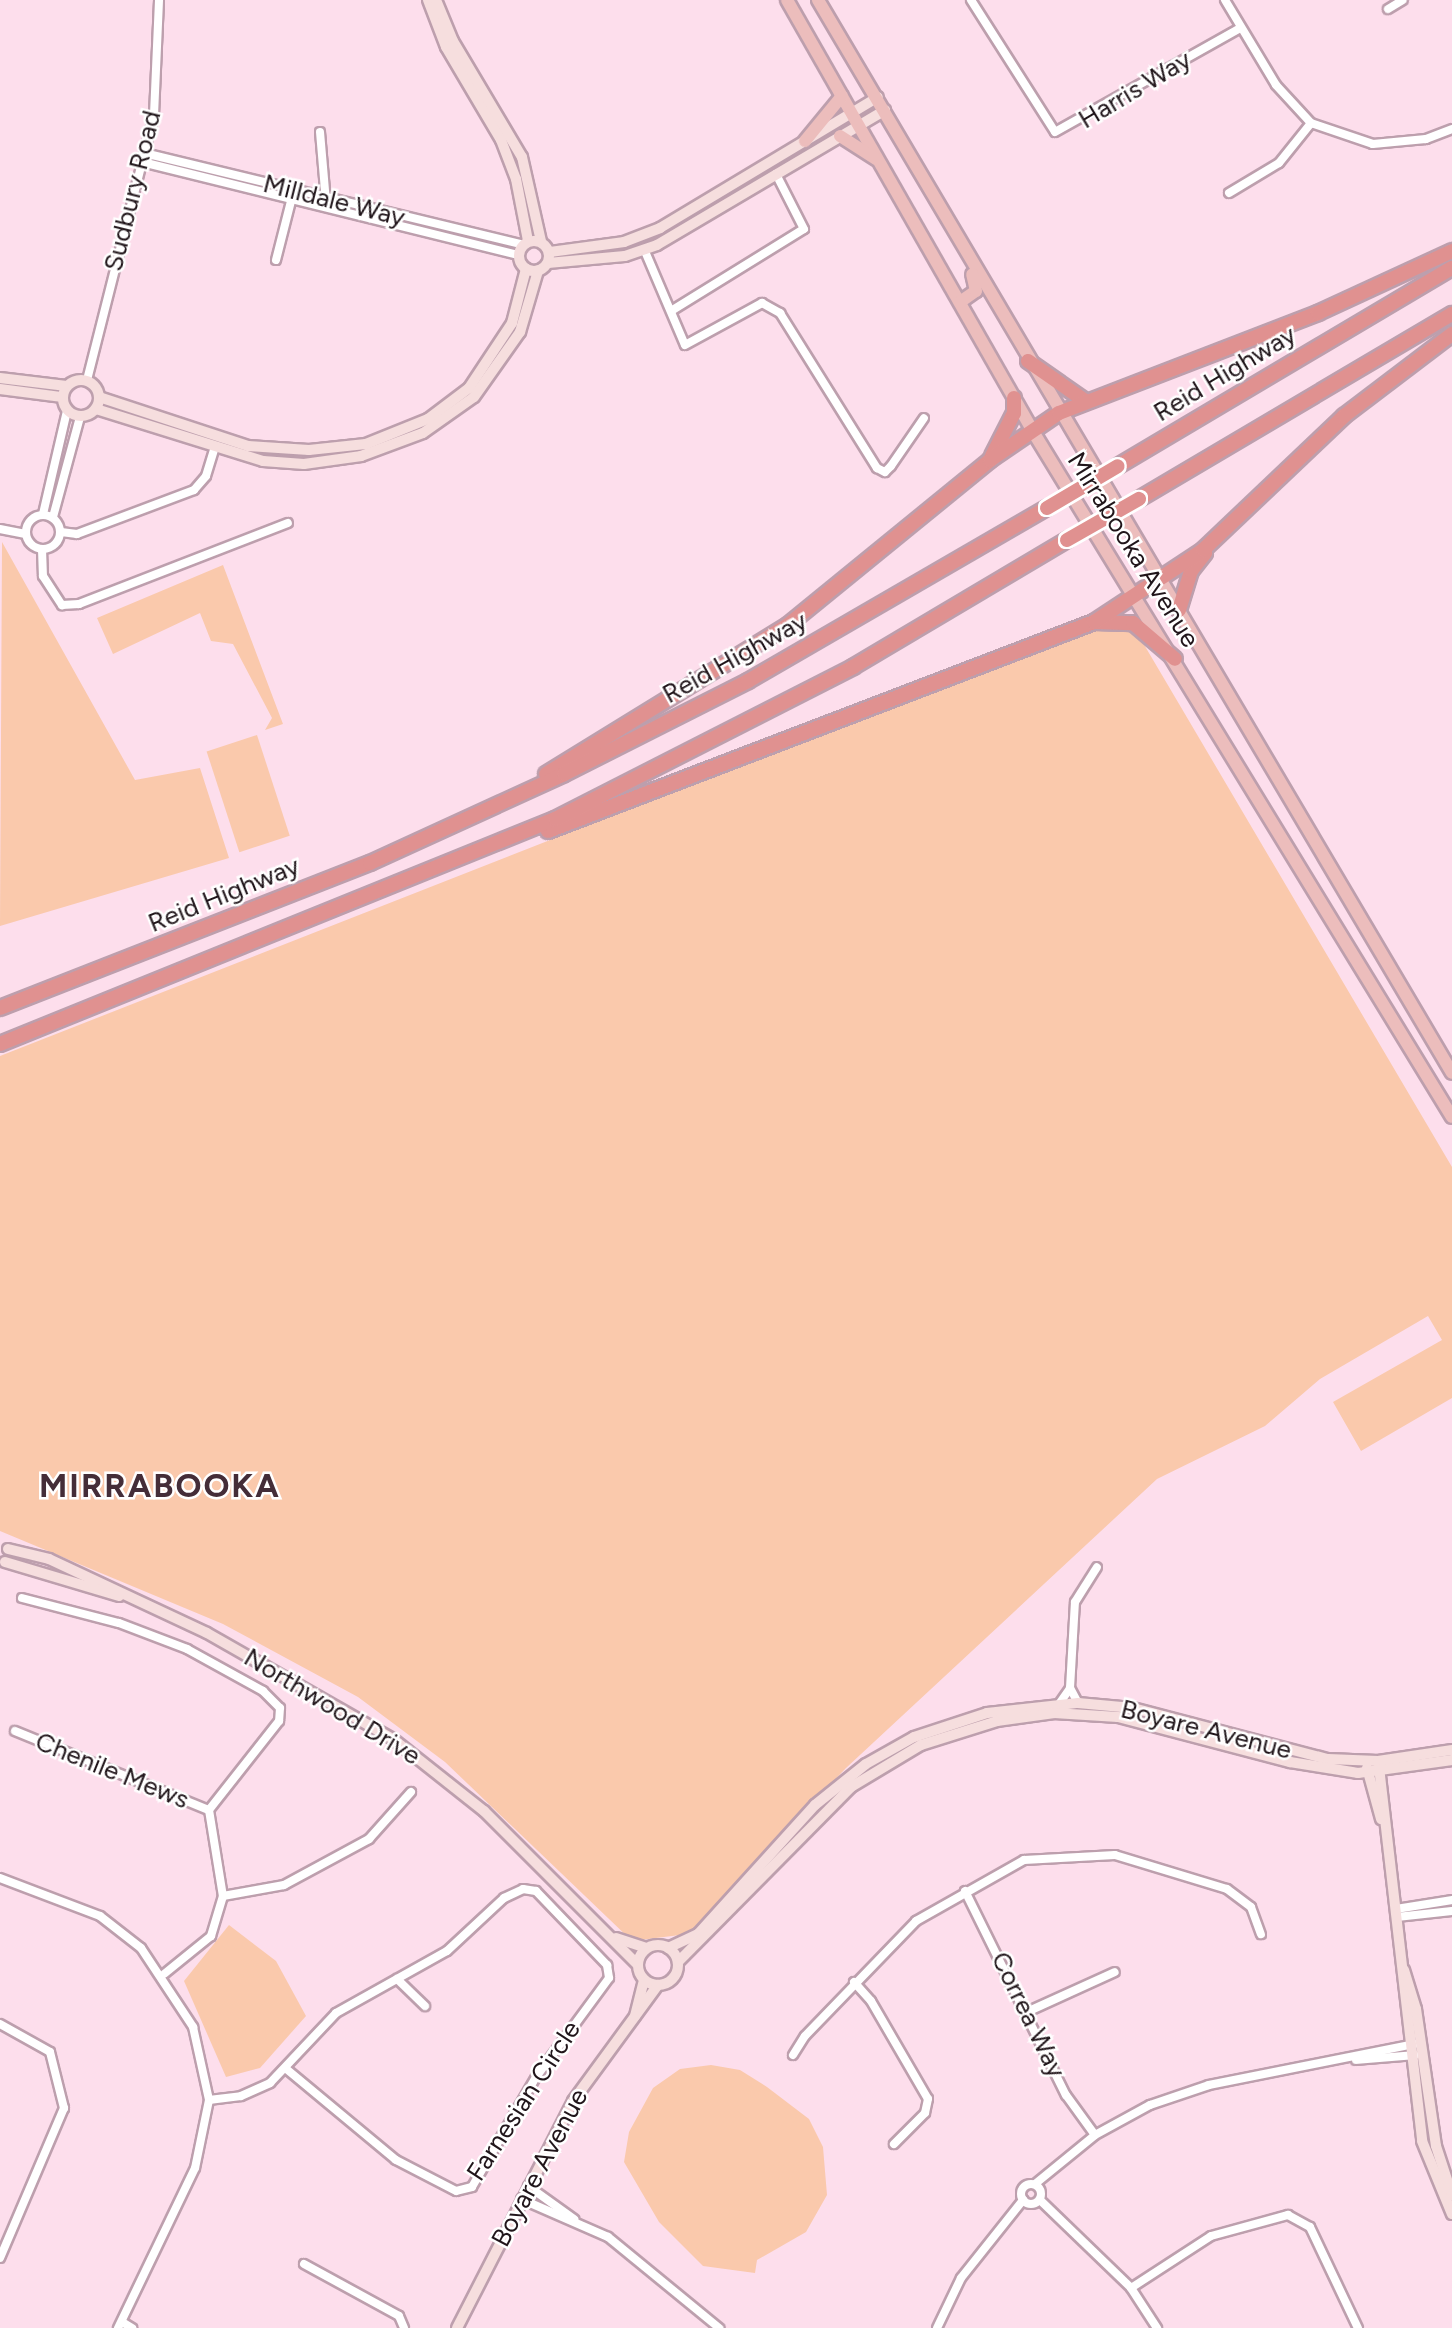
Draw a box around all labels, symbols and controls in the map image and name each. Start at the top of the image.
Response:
street label: Harris Way [1073,44,1197,136]
street label: Sudbury Road [98,108,168,274]
street label: Milldale Way [260,168,408,234]
street label: Reid Highway [1148,319,1302,429]
street label: Mirrabooka Avenue [1060,447,1206,653]
street label: Reid Highway [657,606,813,710]
street label: Reid Highway [144,851,304,939]
district label: MIRRABOOKA [40,1466,280,1506]
street label: Northwood Drive [238,1642,426,1772]
street label: Boyare Avenue [1118,1694,1294,1766]
street label: Chenile Mews [31,1726,193,1816]
street label: Correa Way [984,1947,1072,2083]
street label: Farnesian Circle [461,2015,587,2187]
street label: Boyare Avenue [485,2084,595,2252]

